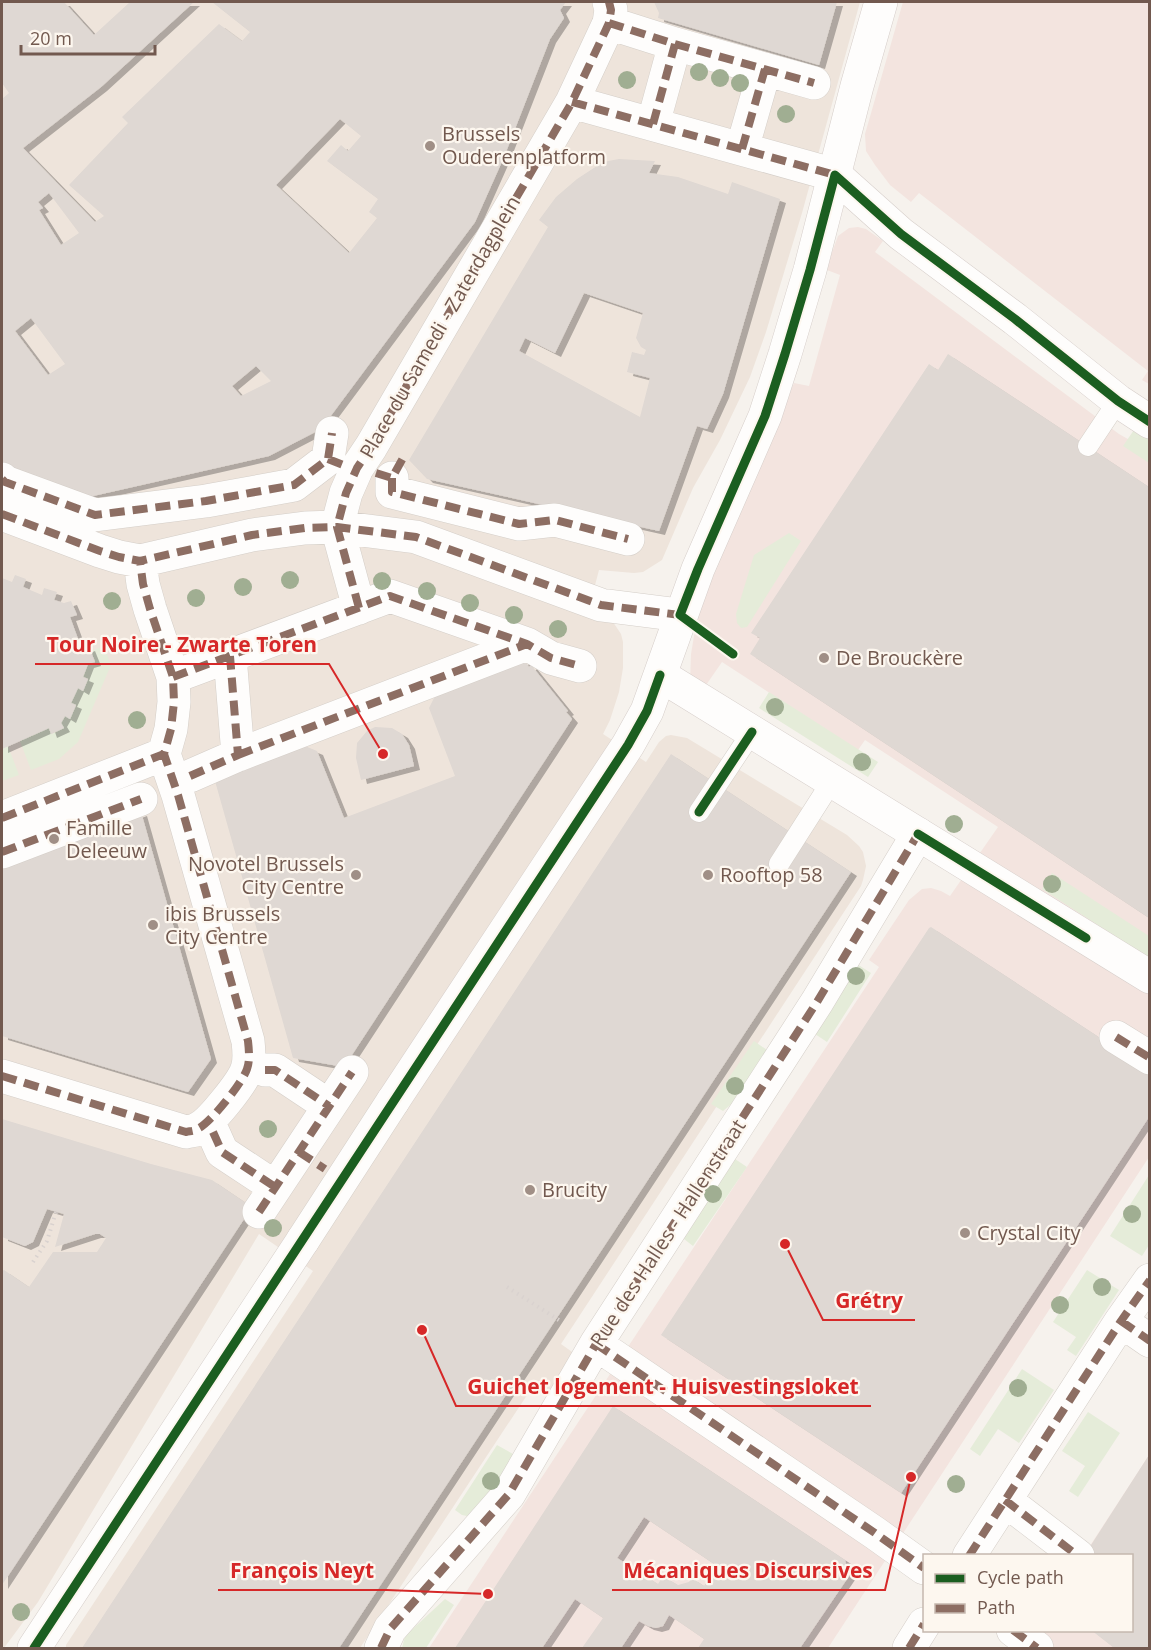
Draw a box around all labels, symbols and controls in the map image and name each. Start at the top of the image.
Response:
scale bar [21,18,154,56]
text: 20 m [30,26,72,50]
place label: Brussels Ouderenplatform [442,120,606,170]
marker: Brussels Ouderenplatform [423,139,437,153]
street label: Place du Samedi - Zaterdagplein [353,191,526,463]
callout: Tour Noire - Zwarte Toren [35,625,329,664]
text: Tour Noire - Zwarte Toren [47,630,317,658]
place label: De Brouckère [836,644,963,671]
marker: De Brouckère [817,651,831,665]
place label: Famille Deleeuw [66,814,148,864]
marker: Famille Deleeuw [47,832,61,846]
place label: Novotel Brussels City Centre [188,850,344,900]
place label: Rooftop 58 [720,861,823,888]
marker: Novotel Brussels City Centre [349,868,363,882]
marker: Rooftop 58 [701,868,715,882]
place label: ibis Brussels City Centre [165,900,280,950]
marker: ibis Brussels City Centre [146,918,160,932]
street label: Rue des Halles - Hallenstraat [584,1114,751,1352]
place label: Brucity [542,1176,608,1203]
marker: Brucity [523,1183,537,1197]
place label: Crystal City [977,1219,1082,1246]
marker: Crystal City [958,1226,972,1240]
callout: Grétry [823,1281,915,1320]
text: Grétry [835,1286,903,1314]
callout: Guichet logement - Huisvestingsloket [456,1367,871,1406]
text: Guichet logement - Huisvestingsloket [467,1372,859,1400]
callout: François Neyt [218,1551,387,1590]
callout: Mécaniques Discursives [612,1551,885,1590]
legend [923,1554,1133,1632]
text: François Neyt [230,1556,374,1584]
text: Mécaniques Discursives [623,1556,873,1584]
text: Cycle path [977,1565,1064,1589]
text: Path [977,1595,1015,1619]

